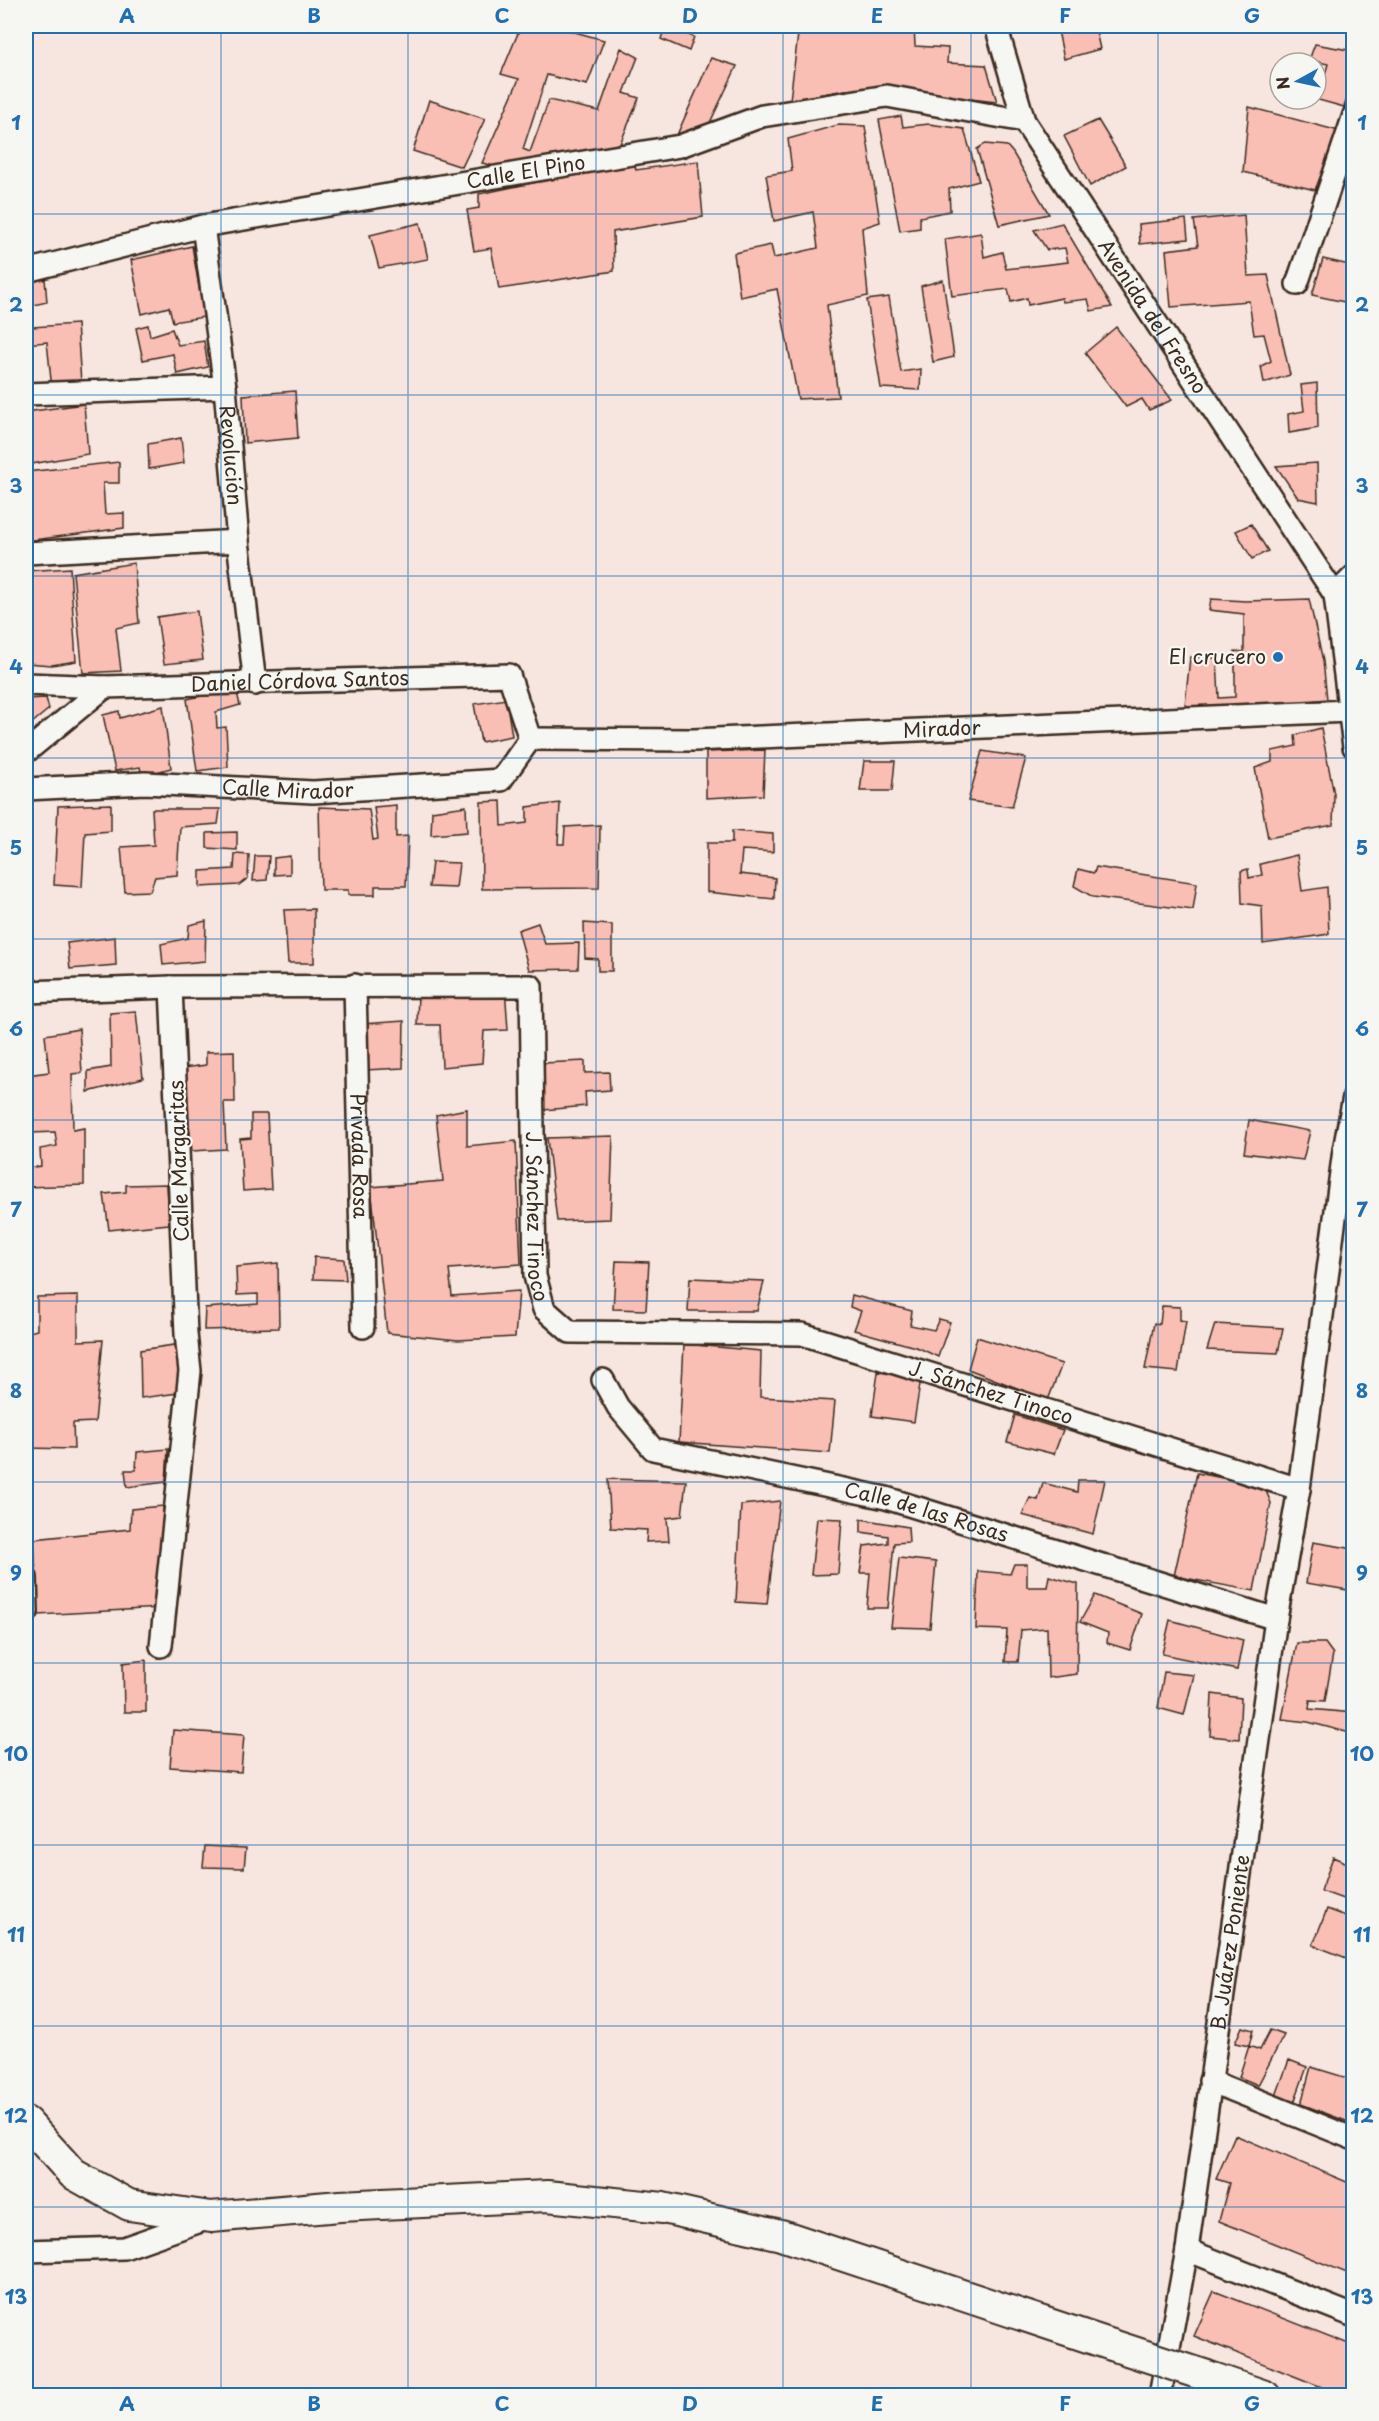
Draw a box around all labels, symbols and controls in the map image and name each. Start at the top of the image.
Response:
text: A [119,0,135,30]
text: B [307,0,321,30]
text: C [494,0,510,30]
text: D [682,0,698,30]
text: E [871,0,883,30]
text: F [1059,0,1071,30]
text: G [1244,0,1260,30]
north arrow [1268,51,1328,111]
text: N [1269,75,1295,91]
text: 1 [11,107,21,137]
text: 1 [1357,107,1367,137]
street label: Calle El Pino [464,146,587,196]
street label: Avenida del Fresno [1091,233,1215,400]
text: 2 [9,289,23,319]
text: 2 [1355,289,1369,319]
street label: Revolución [213,404,251,507]
text: 3 [9,470,23,500]
text: 3 [1355,470,1369,500]
place label: El crucero [1168,641,1266,671]
marker: El crucero [1271,650,1285,664]
text: 4 [9,651,23,681]
text: 4 [1355,651,1369,681]
street label: Daniel Córdova Santos [190,662,409,698]
street label: Mirador [902,711,982,745]
street label: Calle Mirador [221,771,355,806]
text: 5 [10,832,22,862]
text: 5 [1356,832,1368,862]
text: 6 [9,1013,23,1043]
text: 6 [1355,1013,1369,1043]
street label: Calle Margaritas [160,1080,196,1242]
street label: Privada Rosa [344,1093,376,1219]
street label: J. Sánchez Tinoco [519,1132,557,1305]
text: 7 [10,1194,22,1224]
text: 7 [1356,1194,1368,1224]
street label: J. Sánchez Tinoco [906,1352,1077,1432]
text: 8 [10,1375,22,1405]
text: 8 [1356,1375,1368,1405]
street label: Calle de las Rosas [842,1474,1012,1549]
text: 9 [10,1557,22,1587]
text: 9 [1356,1557,1368,1587]
text: 10 [4,1738,28,1768]
text: 10 [1350,1738,1374,1768]
street label: B. Juárez Poniente [1202,1853,1257,2032]
text: 11 [7,1919,25,1949]
text: 11 [1353,1919,1371,1949]
text: 12 [4,2100,28,2130]
text: 12 [1350,2100,1374,2130]
text: 13 [5,2281,27,2311]
text: 13 [1351,2281,1373,2311]
text: A [119,2388,135,2418]
text: B [307,2388,321,2418]
text: C [494,2388,510,2418]
text: D [682,2388,698,2418]
text: E [871,2388,883,2418]
text: F [1059,2388,1071,2418]
text: G [1244,2388,1260,2418]

